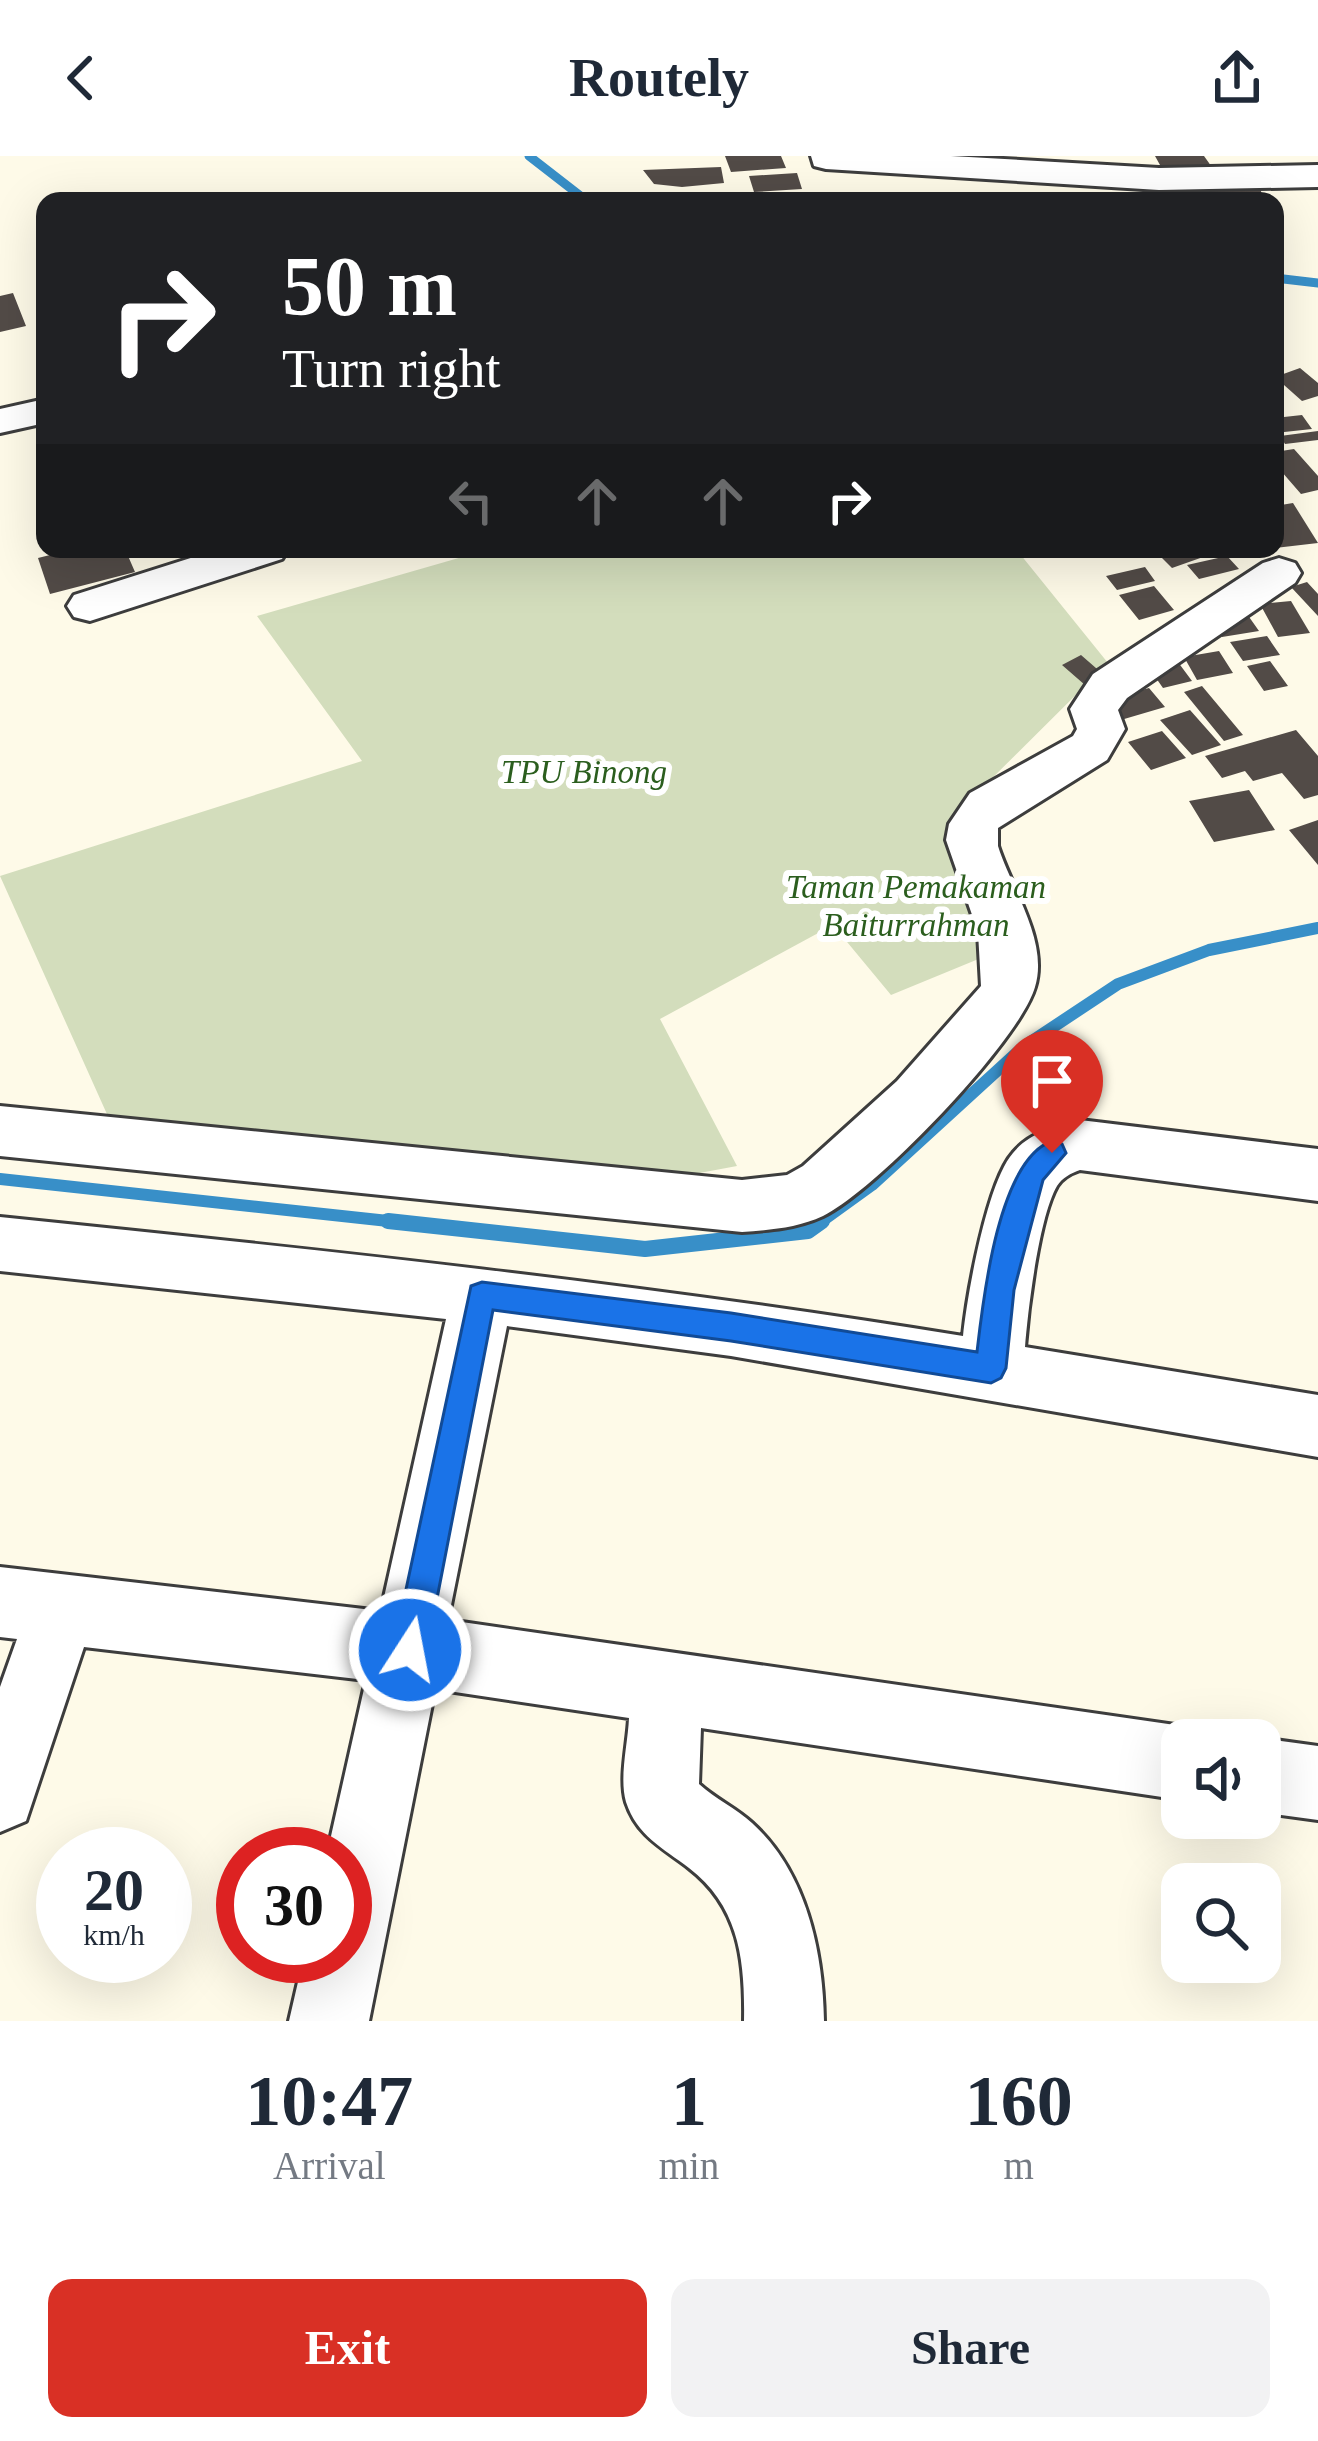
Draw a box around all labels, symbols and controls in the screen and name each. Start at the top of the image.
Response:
icon: back [48,45,114,111]
icon: share [1204,45,1270,111]
text: Routely [569,48,749,108]
icon: right [84,240,240,396]
text: 50 m [282,240,457,333]
text: Turn right [282,339,501,399]
icon: left [438,468,504,534]
icon: ahead [564,468,630,534]
icon: ahead [690,468,756,534]
icon: right [816,468,882,534]
park label: TPU Binong [501,754,667,790]
park label: Taman Pemakaman Baiturrahman [786,869,1046,943]
pin [1001,1030,1103,1153]
icon: arrive [1019,1048,1085,1114]
position arrow [347,1587,473,1713]
map controls [1161,1719,1281,1983]
button: sound [1161,1719,1281,1839]
speed limit sign: 30 [216,1827,372,1983]
text: 20 [84,1857,144,1923]
button: search [1161,1863,1281,1983]
text: km/h [83,1918,145,1951]
text: 10:47 [245,2061,413,2141]
text: 1 [671,2061,707,2141]
text: 160 [965,2061,1073,2141]
text: Arrival [273,2144,386,2187]
text: min [659,2144,719,2187]
text: m [1003,2144,1034,2187]
button: Exit [48,2279,647,2417]
button: Share [671,2279,1270,2417]

